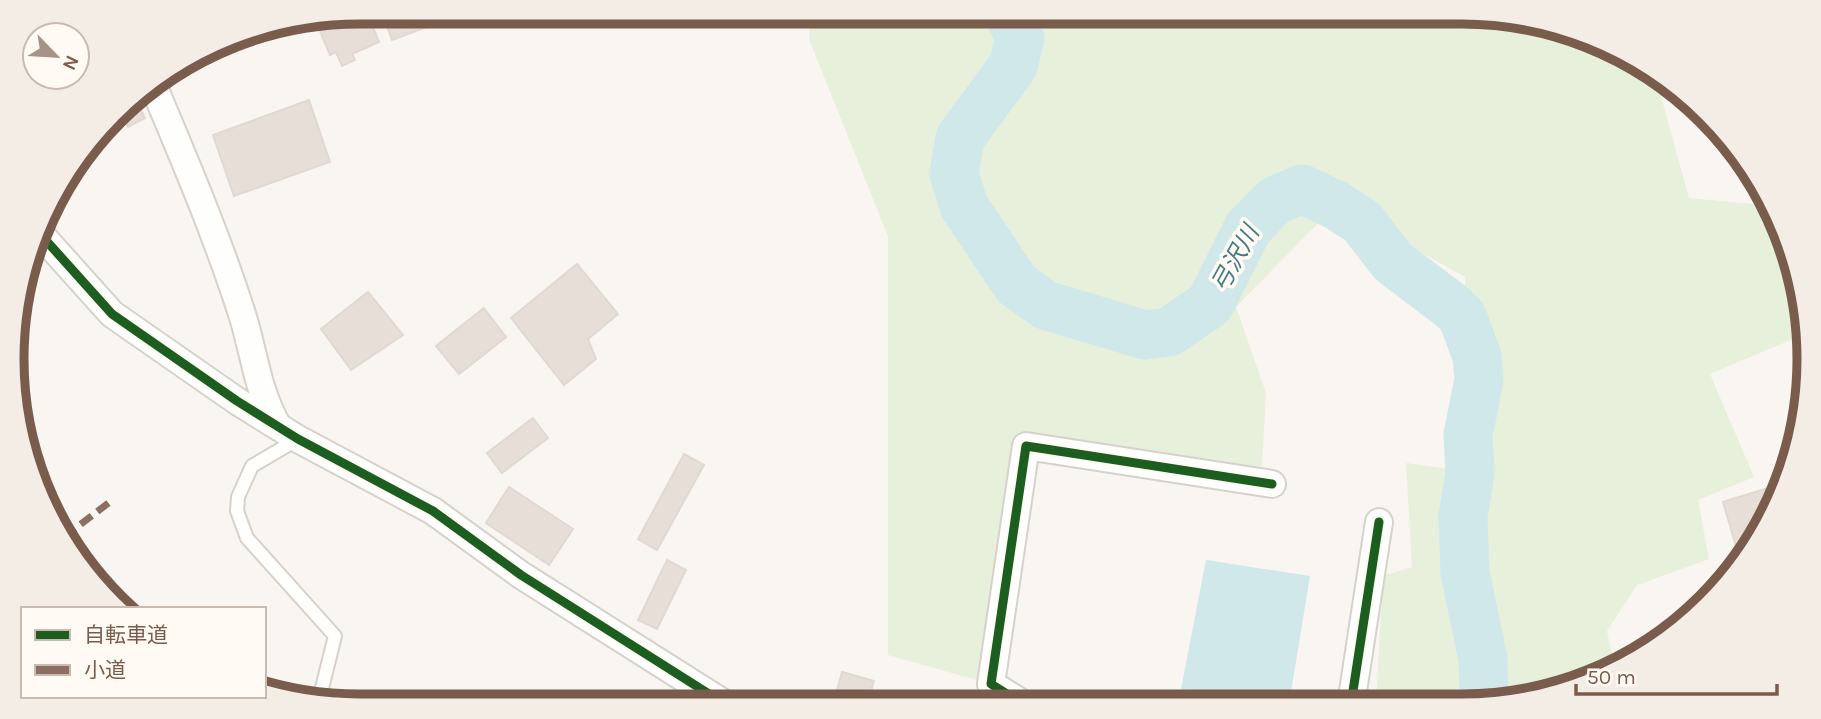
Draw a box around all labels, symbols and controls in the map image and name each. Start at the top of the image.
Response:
north arrow [21,21,91,91]
text: N [58,52,83,74]
water label: 弓沢川 [1205,218,1266,297]
legend [21,607,266,698]
text: 自転車道 [84,623,168,647]
scale bar [1576,652,1777,696]
text: 小道 [84,658,126,682]
text: 50 m [1587,665,1636,689]

